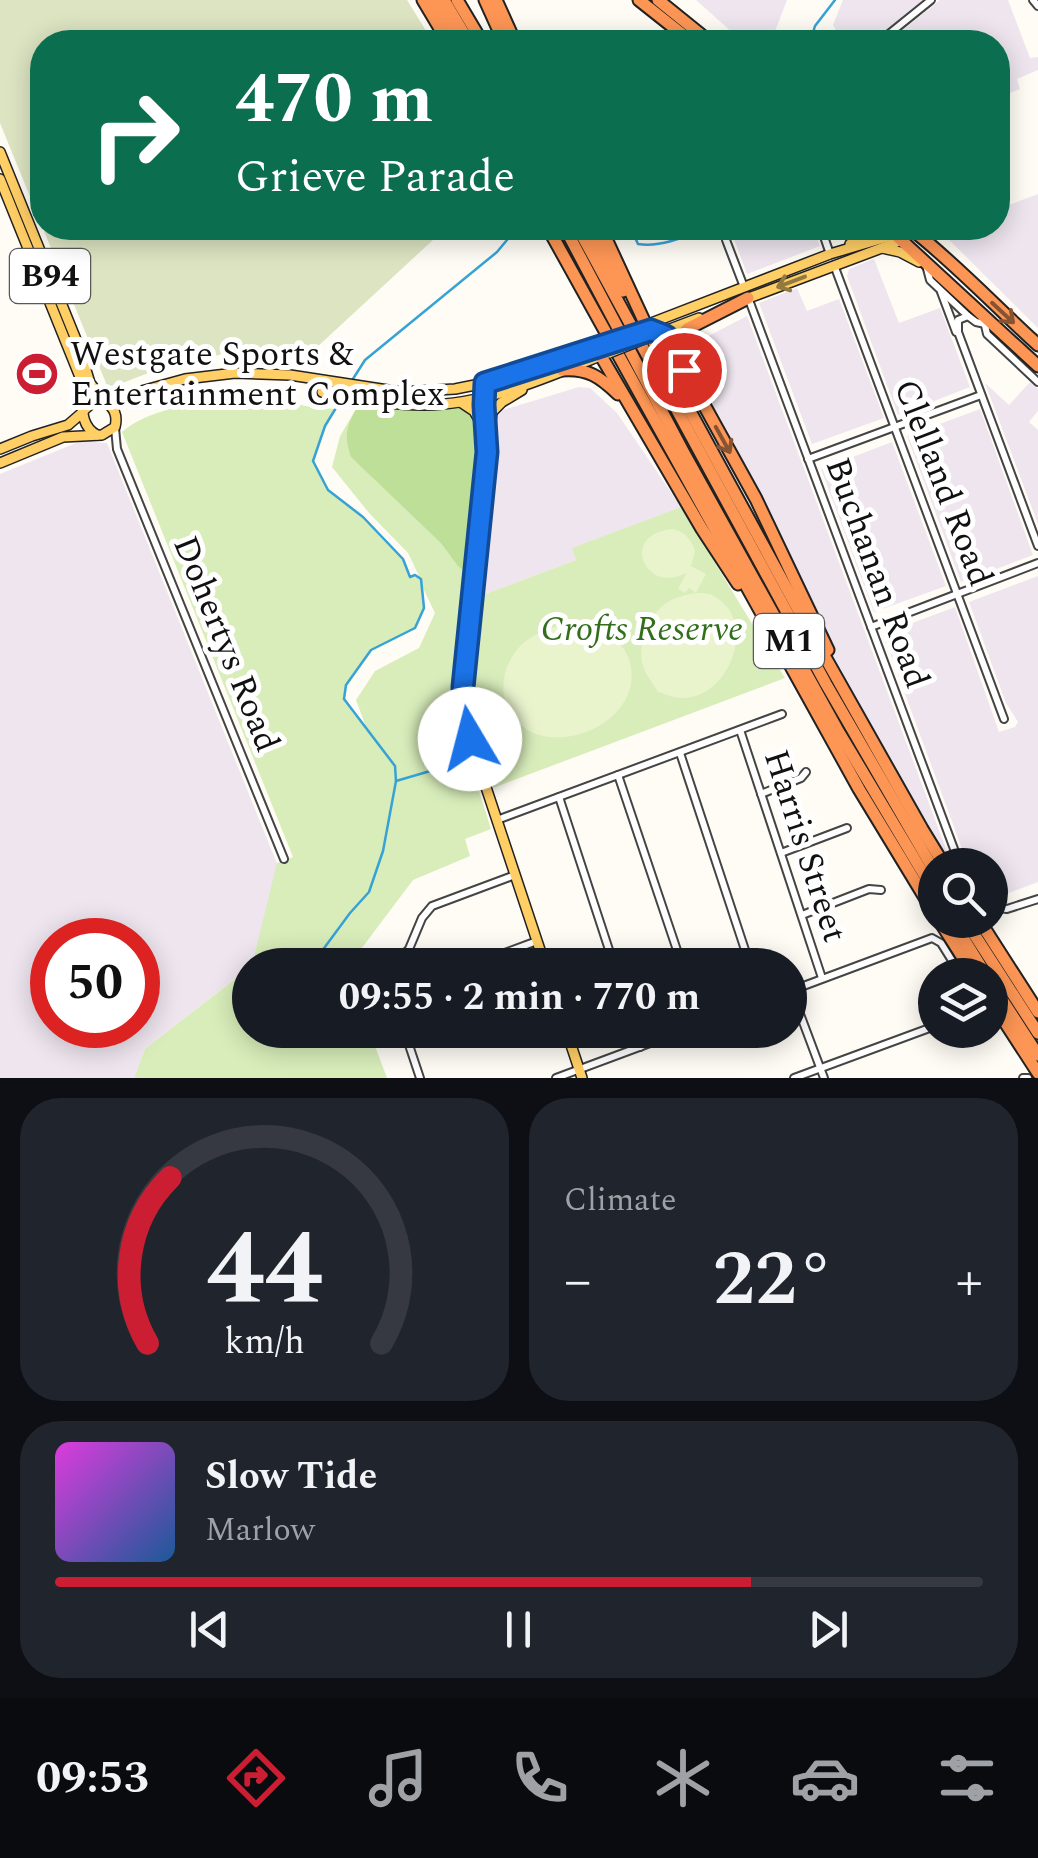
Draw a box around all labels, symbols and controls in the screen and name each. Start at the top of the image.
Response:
text: 470 m [235,47,433,153]
icon: right [70,70,200,200]
text: Grieve Parade [235,143,515,212]
road number: B94 [10,249,90,303]
one-way arrow [777,274,808,292]
one-way arrow [990,301,1015,324]
place label: Westgate Sports & Entertainment Complex [70,328,444,421]
pin [642,328,727,413]
icon: arrive [657,343,712,398]
sports icon: Westgate Sports & Entertainment Complex [14,351,60,397]
street label: Clelland Road [879,372,1007,594]
one-way arrow [714,425,734,455]
street label: Buchanan Road [811,450,943,696]
street label: Dohertys Road [159,528,293,760]
park label: Crofts Reserve [541,603,743,656]
road number: M1 [754,614,824,668]
position arrow [418,687,522,791]
street label: Harris Street [749,743,861,949]
map controls [918,848,1008,1048]
button: search [918,848,1008,938]
speed limit sign: 50 [30,918,160,1048]
button: layers [918,958,1008,1048]
text: 09:55 · 2 min · 770 m [339,969,700,1027]
text: Climate [564,1176,676,1225]
text: 44 [206,1191,323,1349]
text: 22° [713,1224,834,1338]
text: − [564,1240,592,1323]
text: + [955,1240,983,1323]
text: km/h [224,1315,305,1370]
text: Slow Tide [205,1448,377,1506]
text: Marlow [205,1506,315,1555]
icon: previous [182,1602,237,1657]
icon: pause [491,1602,546,1657]
icon: next [801,1602,856,1657]
icon: directions [221,1743,291,1813]
icon: music [363,1743,433,1813]
icon: phone [505,1743,575,1813]
icon: climate [648,1743,718,1813]
icon: car [790,1743,860,1813]
icon: filters [932,1743,1002,1813]
text: 09:53 [36,1744,149,1813]

